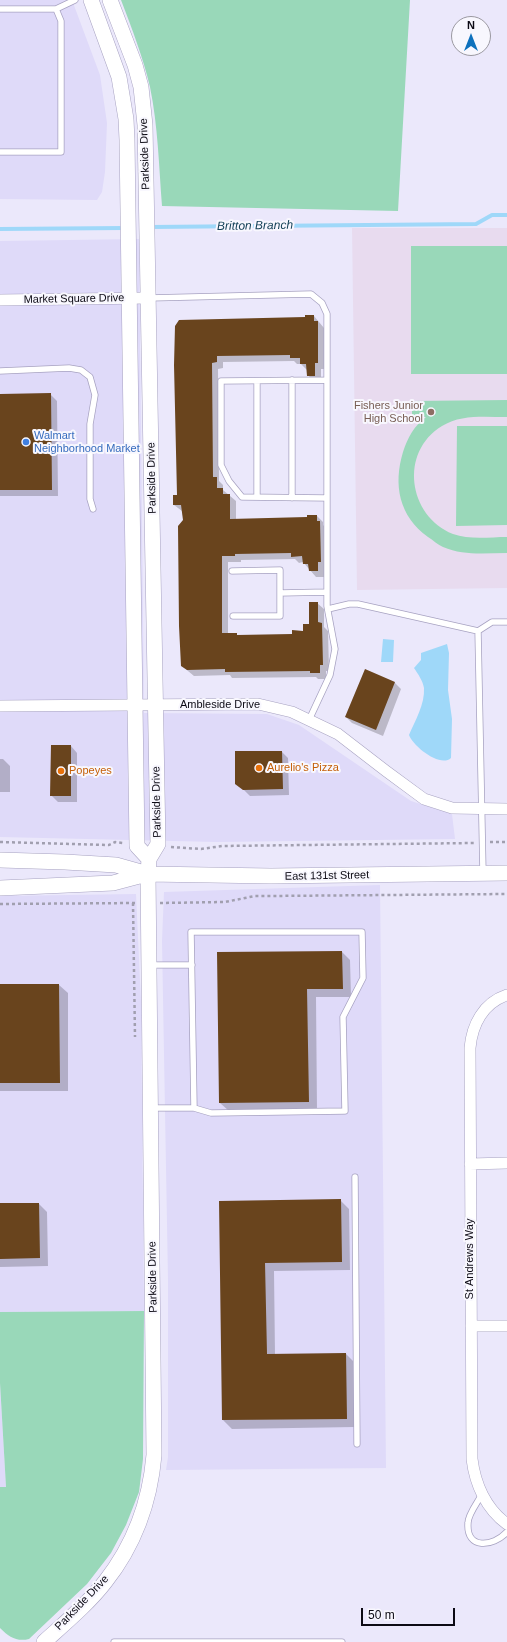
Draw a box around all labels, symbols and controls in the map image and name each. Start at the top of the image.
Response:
north arrow [451,16,491,56]
text: N [467,19,475,31]
street label: Parkside Drive [137,118,153,190]
water label: Britton Branch [217,218,293,234]
street label: Market Square Drive [23,292,125,306]
place label: Fishers Junior High School [354,399,423,425]
marker: Fishers Junior High School [426,407,436,417]
place label: Walmart Neighborhood Market [34,429,140,455]
marker: Walmart Neighborhood Market [21,437,31,447]
street label: Parkside Drive [145,442,159,514]
street label: Ambleside Drive [180,698,260,712]
place label: Aurelio's Pizza [267,761,339,775]
marker: Aurelio's Pizza [254,763,264,773]
place label: Popeyes [69,764,112,778]
marker: Popeyes [56,766,66,776]
street label: Parkside Drive [150,766,164,838]
street label: East 131st Street [285,869,369,883]
street label: St Andrews Way [463,1219,477,1299]
street label: Parkside Drive [146,1241,160,1313]
street label: Parkside Drive [52,1573,112,1633]
scale bar [363,1600,457,1626]
text: 50 m [368,1608,395,1622]

